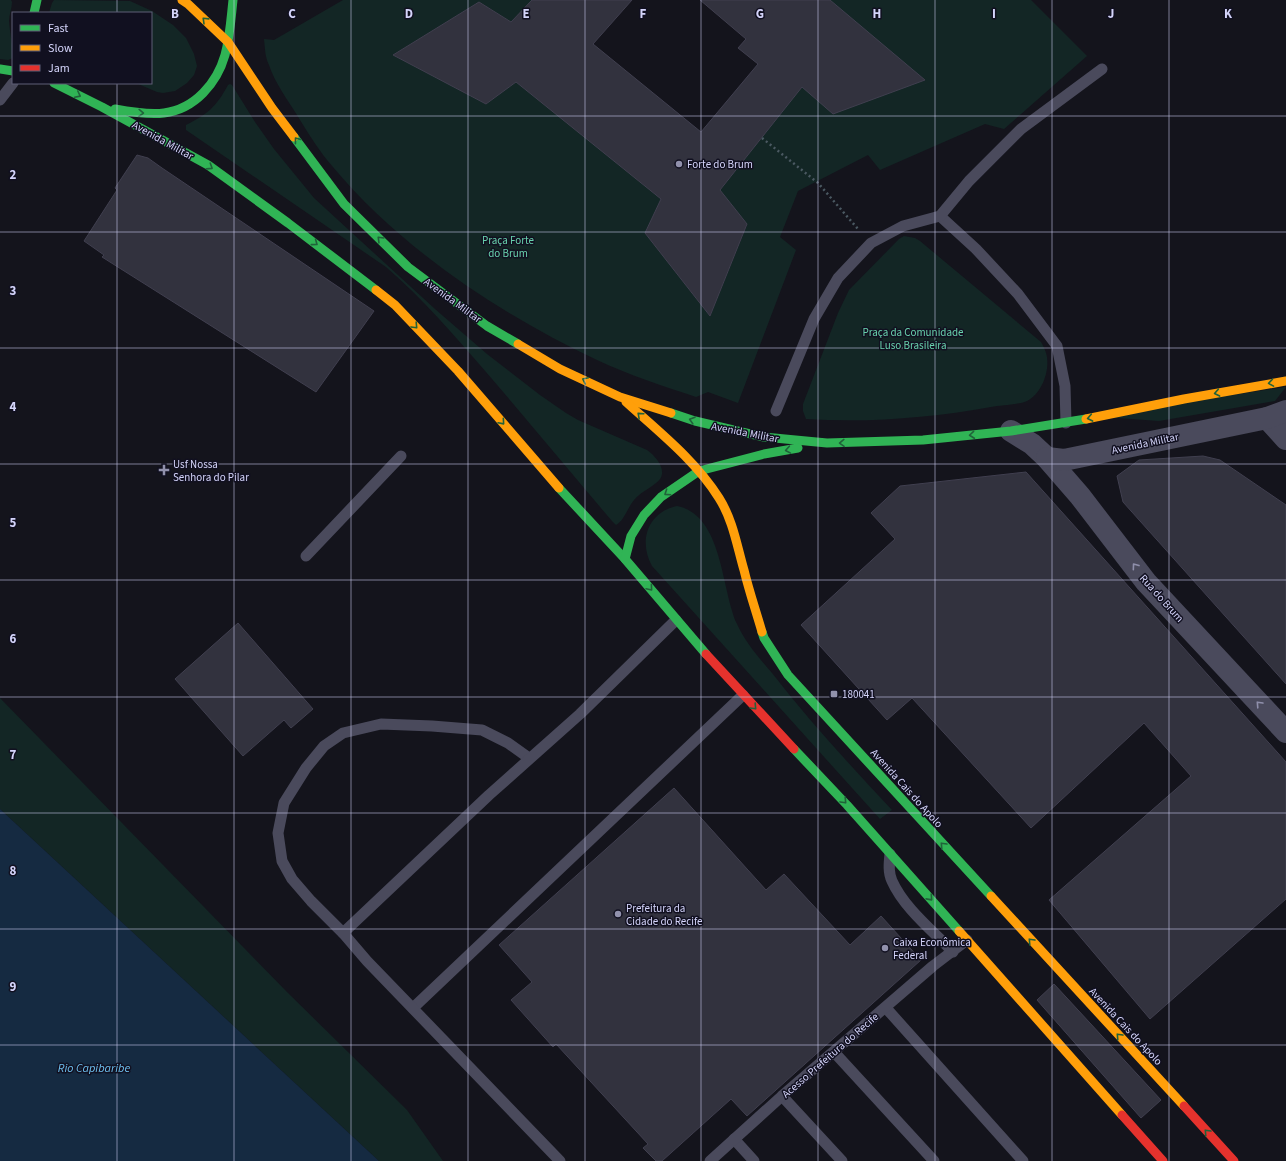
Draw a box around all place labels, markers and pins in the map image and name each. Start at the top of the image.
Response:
place label: Forte do Brum [687,157,753,172]
marker: Forte do Brum [674,159,684,169]
place label: Usf Nossa Senhora do Pilar [173,457,249,485]
marker: Usf Nossa Senhora do Pilar [158,464,170,476]
place label: 180041 [842,687,875,702]
marker: 180041 [829,689,839,699]
place label: Prefeitura da Cidade do Recife [626,901,703,929]
marker: Prefeitura da Cidade do Recife [613,909,623,919]
place label: Caixa Econômica Federal [893,935,971,963]
marker: Caixa Econômica Federal [880,943,890,953]

